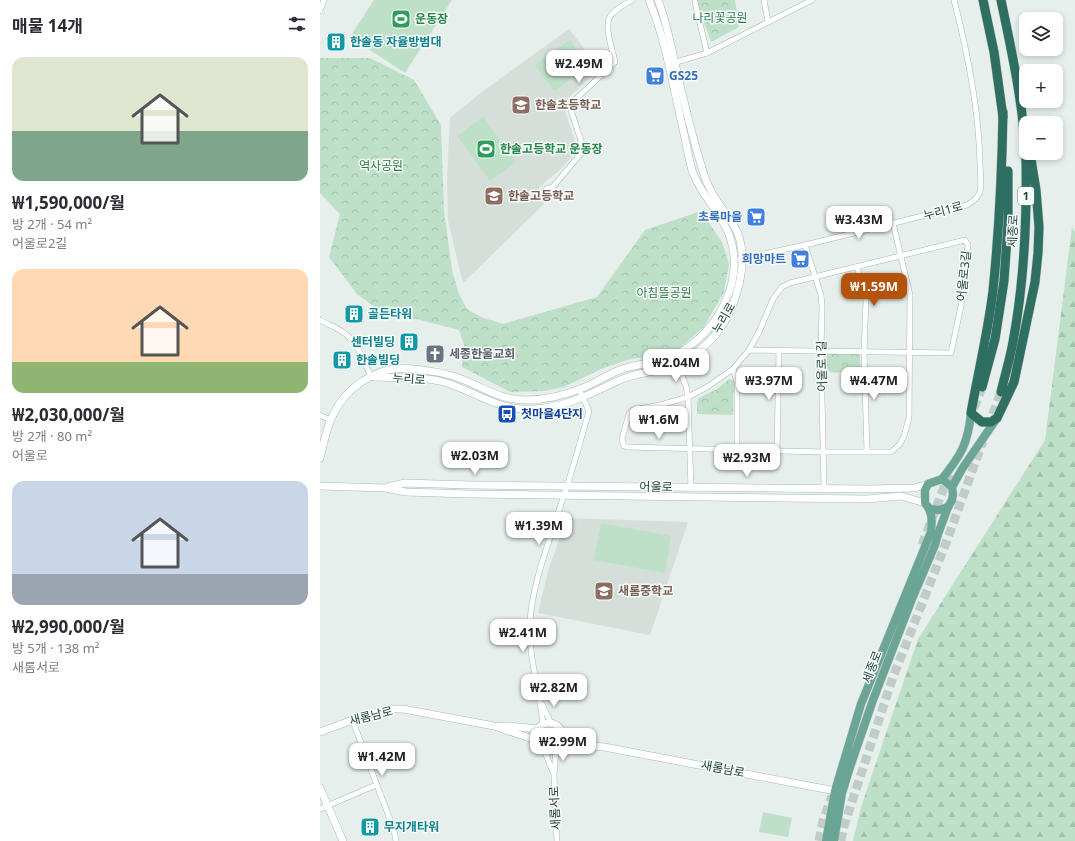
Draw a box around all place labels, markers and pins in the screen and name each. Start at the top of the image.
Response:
sports icon: 운동장 [390,8,412,30]
place label: 운동장 [415,10,448,27]
building icon: 한솔동 자율방범대 [325,31,347,53]
place label: 한솔동 자율방범대 [350,33,441,50]
pin: ₩2.49M [546,50,612,84]
supermarket icon: GS25 [644,65,666,87]
place label: GS25 [669,67,698,84]
school or university icon: 한솔초등학교 [510,94,532,116]
place label: 한솔초등학교 [535,96,601,113]
sports icon: 한솔고등학교 운동장 [475,138,497,160]
place label: 한솔고등학교 운동장 [500,140,602,157]
school or university icon: 한솔고등학교 [483,185,505,207]
place label: 한솔고등학교 [508,187,574,204]
supermarket icon: 초록마을 [745,206,767,228]
pin: ₩3.43M [826,206,892,240]
place label: 초록마을 [698,208,742,225]
supermarket icon: 희망마트 [789,248,811,270]
place label: 희망마트 [742,250,786,267]
pin: ₩1.59M [841,273,907,307]
building icon: 골든타워 [343,303,365,325]
place label: 골든타워 [368,305,412,322]
building icon: 센터빌딩 [398,331,420,353]
place label: 센터빌딩 [351,333,395,350]
church icon: 세종한울교회 [424,343,446,365]
place label: 세종한울교회 [449,345,515,362]
building icon: 한솔빌딩 [331,349,353,371]
pin: ₩2.04M [643,349,709,383]
place label: 한솔빌딩 [356,351,400,368]
pin: ₩3.97M [736,367,802,401]
pin: ₩4.47M [841,367,907,401]
bus stop icon: 첫마을4단지 [496,403,518,425]
place label: 첫마을4단지 [521,405,583,422]
pin: ₩1.6M [631,406,687,440]
pin: ₩2.03M [442,442,508,476]
pin: ₩2.93M [714,444,780,478]
pin: ₩1.39M [506,512,572,546]
school or university icon: 새롬중학교 [593,580,615,602]
place label: 새롬중학교 [618,582,673,599]
pin: ₩2.41M [490,619,556,653]
pin: ₩2.82M [521,674,587,708]
pin: ₩2.99M [530,728,596,762]
pin: ₩1.42M [349,743,415,777]
building icon: 무지개타워 [359,816,381,838]
place label: 무지개타워 [384,818,439,835]

